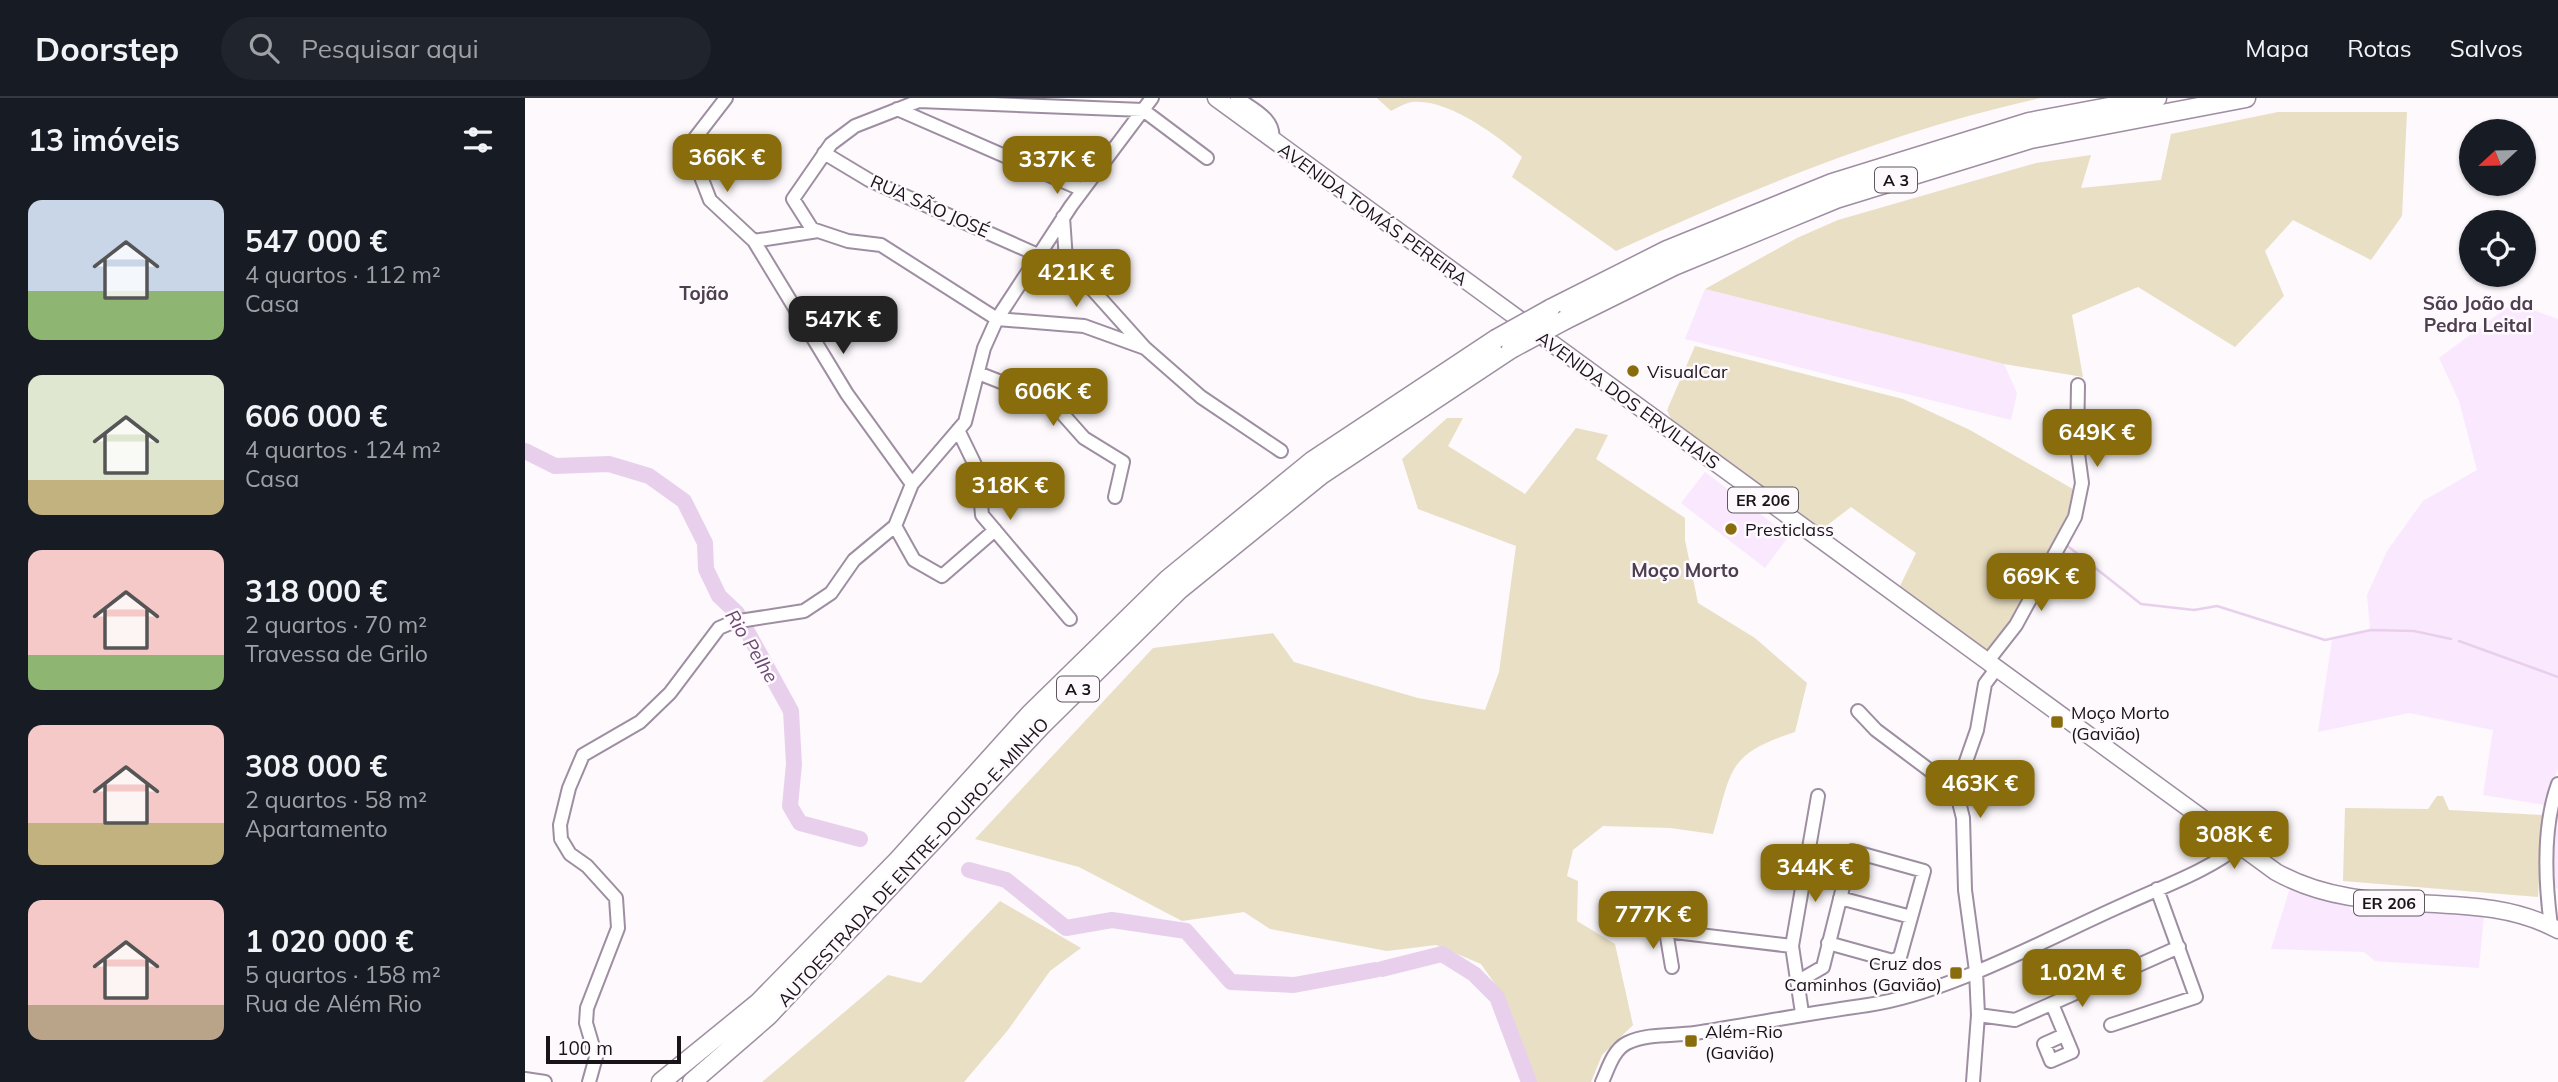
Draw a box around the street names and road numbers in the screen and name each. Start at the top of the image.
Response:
street label: AVENIDA TOMÁS PEREIRA [1274,138,1472,290]
road number: A 3 [1875,167,1917,192]
street label: RUA SÃO JOSÉ [867,169,993,243]
street label: AVENIDA DOS ERVILHAIS [1532,326,1724,474]
road number: ER 206 [1728,488,1798,512]
road number: A 3 [1057,676,1099,702]
street label: AUTOESTRADA DE ENTRE-DOURO-E-MINHO [772,712,1054,1012]
road number: ER 206 [2354,890,2424,916]

